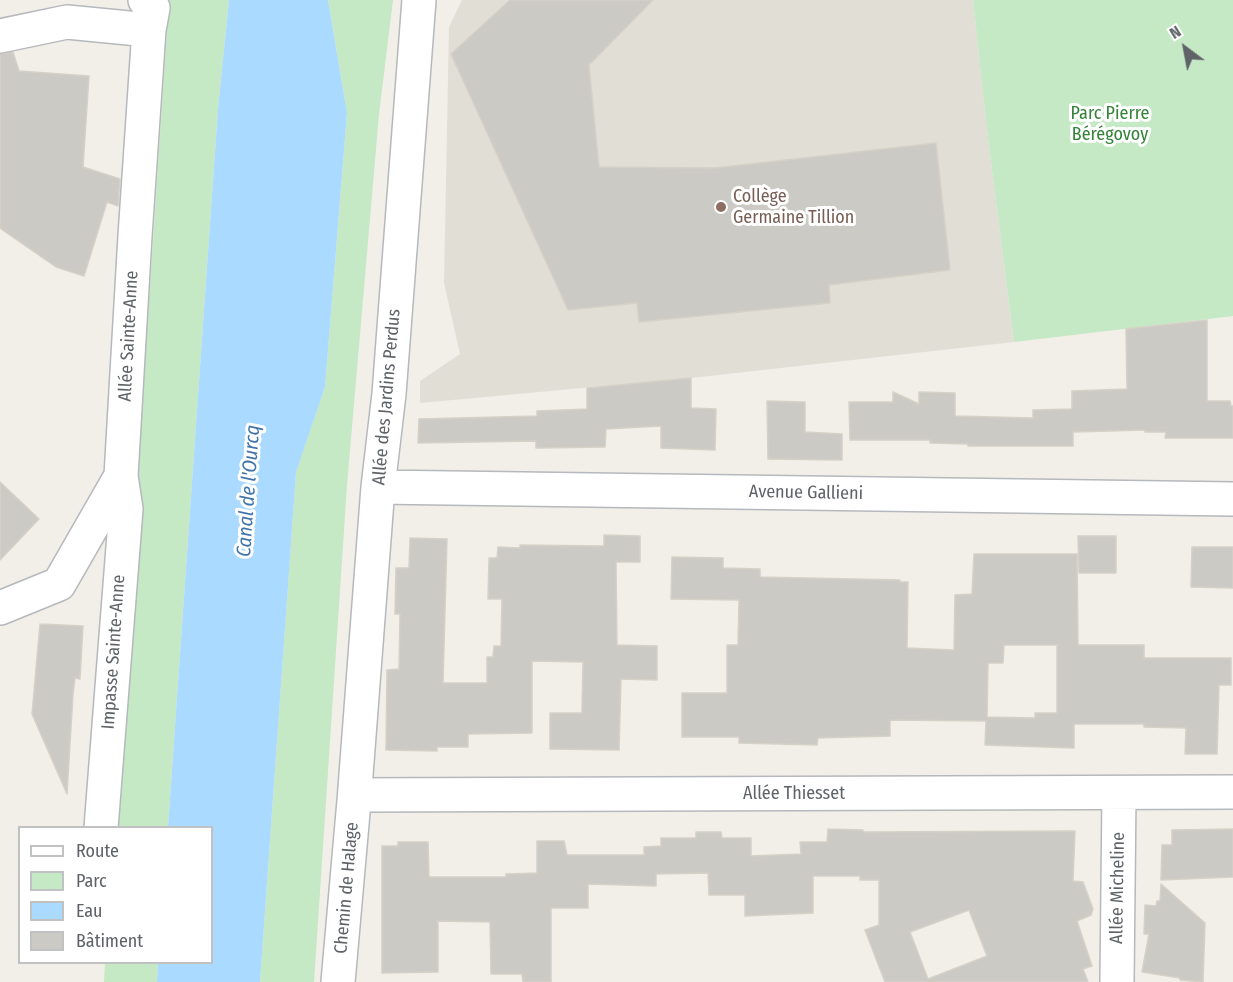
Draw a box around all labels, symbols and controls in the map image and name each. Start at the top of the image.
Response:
north arrow [1155,18,1215,78]
text: N [1166,22,1184,43]
park label: Parc Pierre Bérégovoy [1071,103,1149,146]
place label: Collège Germaine Tillion [733,186,854,228]
marker: Collège Germaine Tillion [714,200,728,214]
street label: Allée Sainte-Anne [115,270,143,402]
street label: Allée des Jardins Perdus [369,308,405,486]
water label: Canal de l'Ourcq [232,424,266,558]
street label: Avenue Gallieni [749,481,863,505]
street label: Impasse Sainte-Anne [98,574,130,730]
street label: Allée Thiesset [743,783,845,805]
street label: Chemin de Halage [330,821,364,955]
legend [18,826,213,964]
street label: Allée Micheline [1106,832,1130,944]
text: Route [76,840,119,862]
text: Parc [76,870,107,892]
text: Eau [76,900,102,922]
text: Bâtiment [76,930,143,952]

